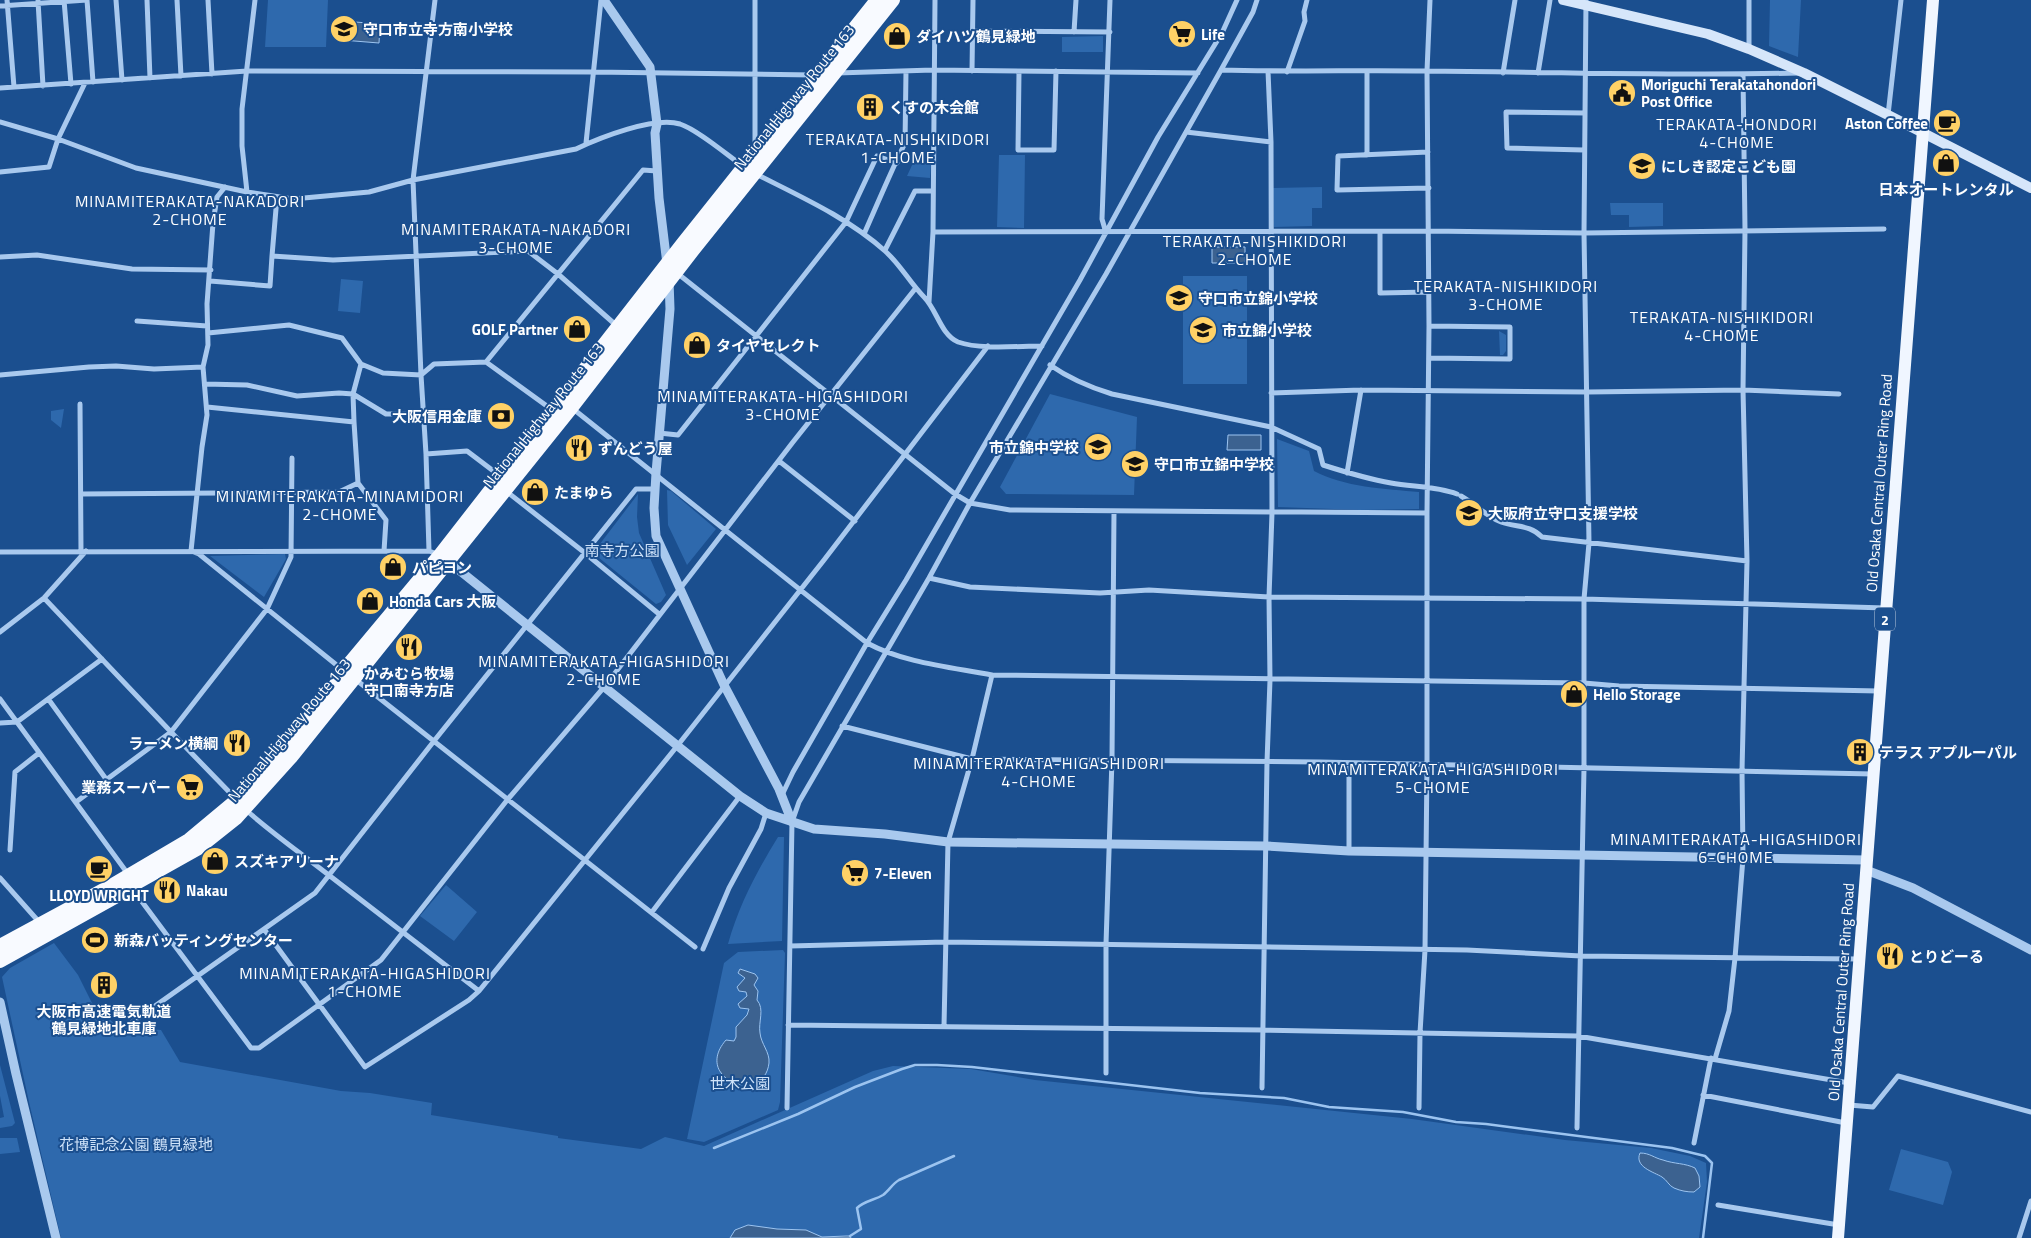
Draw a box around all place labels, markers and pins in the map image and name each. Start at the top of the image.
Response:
school or university icon: 守口市立寺方南小学校 [329,14,359,44]
place label: 守口市立寺方南小学校 [363,18,513,41]
supermarket icon: Life [1167,19,1197,49]
shop icon: ダイハツ鶴見緑地 [882,21,912,51]
place label: Life [1201,23,1225,46]
place label: ダイハツ鶴見緑地 [916,25,1036,48]
place label: Moriguchi Terakatahondori Post Office [1641,73,1816,113]
public building icon: Moriguchi Terakatahondori Post Office [1607,78,1637,108]
building icon: くすの木会館 [855,92,885,122]
place label: くすの木会館 [889,96,979,119]
cafe icon: Aston Coffee [1932,108,1962,138]
place label: Aston Coffee [1845,112,1928,135]
shop icon: 日本オートレンタル [1931,148,1961,178]
school or university icon: にしき認定こども園 [1627,151,1657,181]
place label: にしき認定こども園 [1661,155,1796,178]
place label: 日本オートレンタル [1878,178,2014,201]
school or university icon: 守口市立錦小学校 [1164,283,1194,313]
place label: 守口市立錦小学校 [1198,287,1318,310]
shop icon: GOLF Partner [562,314,592,344]
school or university icon: 市立錦小学校 [1188,315,1218,345]
place label: GOLF Partner [472,318,558,341]
place label: 市立錦小学校 [1222,319,1312,342]
shop icon: タイヤセレクト [682,330,712,360]
place label: タイヤセレクト [716,334,821,357]
bank icon: 大阪信用金庫 [486,401,516,431]
place label: 大阪信用金庫 [392,405,482,428]
school or university icon: 市立錦中学校 [1083,432,1113,462]
restaurant icon: ずんどう屋 [564,433,594,463]
place label: 市立錦中学校 [989,436,1079,459]
place label: ずんどう屋 [598,437,673,460]
school or university icon: 守口市立錦中学校 [1120,449,1150,479]
place label: 守口市立錦中学校 [1154,453,1274,476]
shop icon: たまゆら [520,477,550,507]
place label: たまゆら [554,481,614,504]
school or university icon: 大阪府立守口支援学校 [1454,498,1484,528]
place label: 大阪府立守口支援学校 [1488,502,1638,525]
shop icon: パピヨン [378,552,408,582]
place label: パピヨン [412,556,472,579]
shop icon: Honda Cars 大阪 [355,586,385,616]
place label: Honda Cars 大阪 [389,590,496,613]
restaurant icon: かみむら牧場 守口南寺方店 [394,632,424,662]
place label: かみむら牧場 守口南寺方店 [364,662,454,702]
shop icon: Hello Storage [1559,679,1589,709]
place label: Hello Storage [1593,683,1681,706]
restaurant icon: ラーメン横綱 [222,728,252,758]
place label: ラーメン横綱 [129,732,218,755]
building icon: テラス アプルーパル [1845,737,1875,767]
place label: テラス アプルーパル [1879,741,2017,764]
supermarket icon: 業務スーパー [175,772,205,802]
place label: 業務スーパー [81,776,171,799]
shop icon: スズキアリーナ [200,846,230,876]
place label: スズキアリーナ [234,850,339,873]
cafe icon: LLOYD WRIGHT [84,854,114,884]
supermarket icon: 7-Eleven [840,858,870,888]
place label: 7-Eleven [874,862,932,885]
restaurant icon: Nakau [152,875,182,905]
place label: Nakau [186,879,228,902]
place label: LLOYD WRIGHT [49,884,149,907]
sports icon: 新森バッティングセンター [80,925,110,955]
place label: 新森バッティングセンター [114,929,293,952]
restaurant icon: とりどーる [1875,941,1905,971]
place label: とりどーる [1909,945,1984,968]
building icon: 大阪市高速電気軌道 鶴見緑地北車庫 [89,970,119,1000]
place label: 大阪市高速電気軌道 鶴見緑地北車庫 [36,1000,172,1040]

